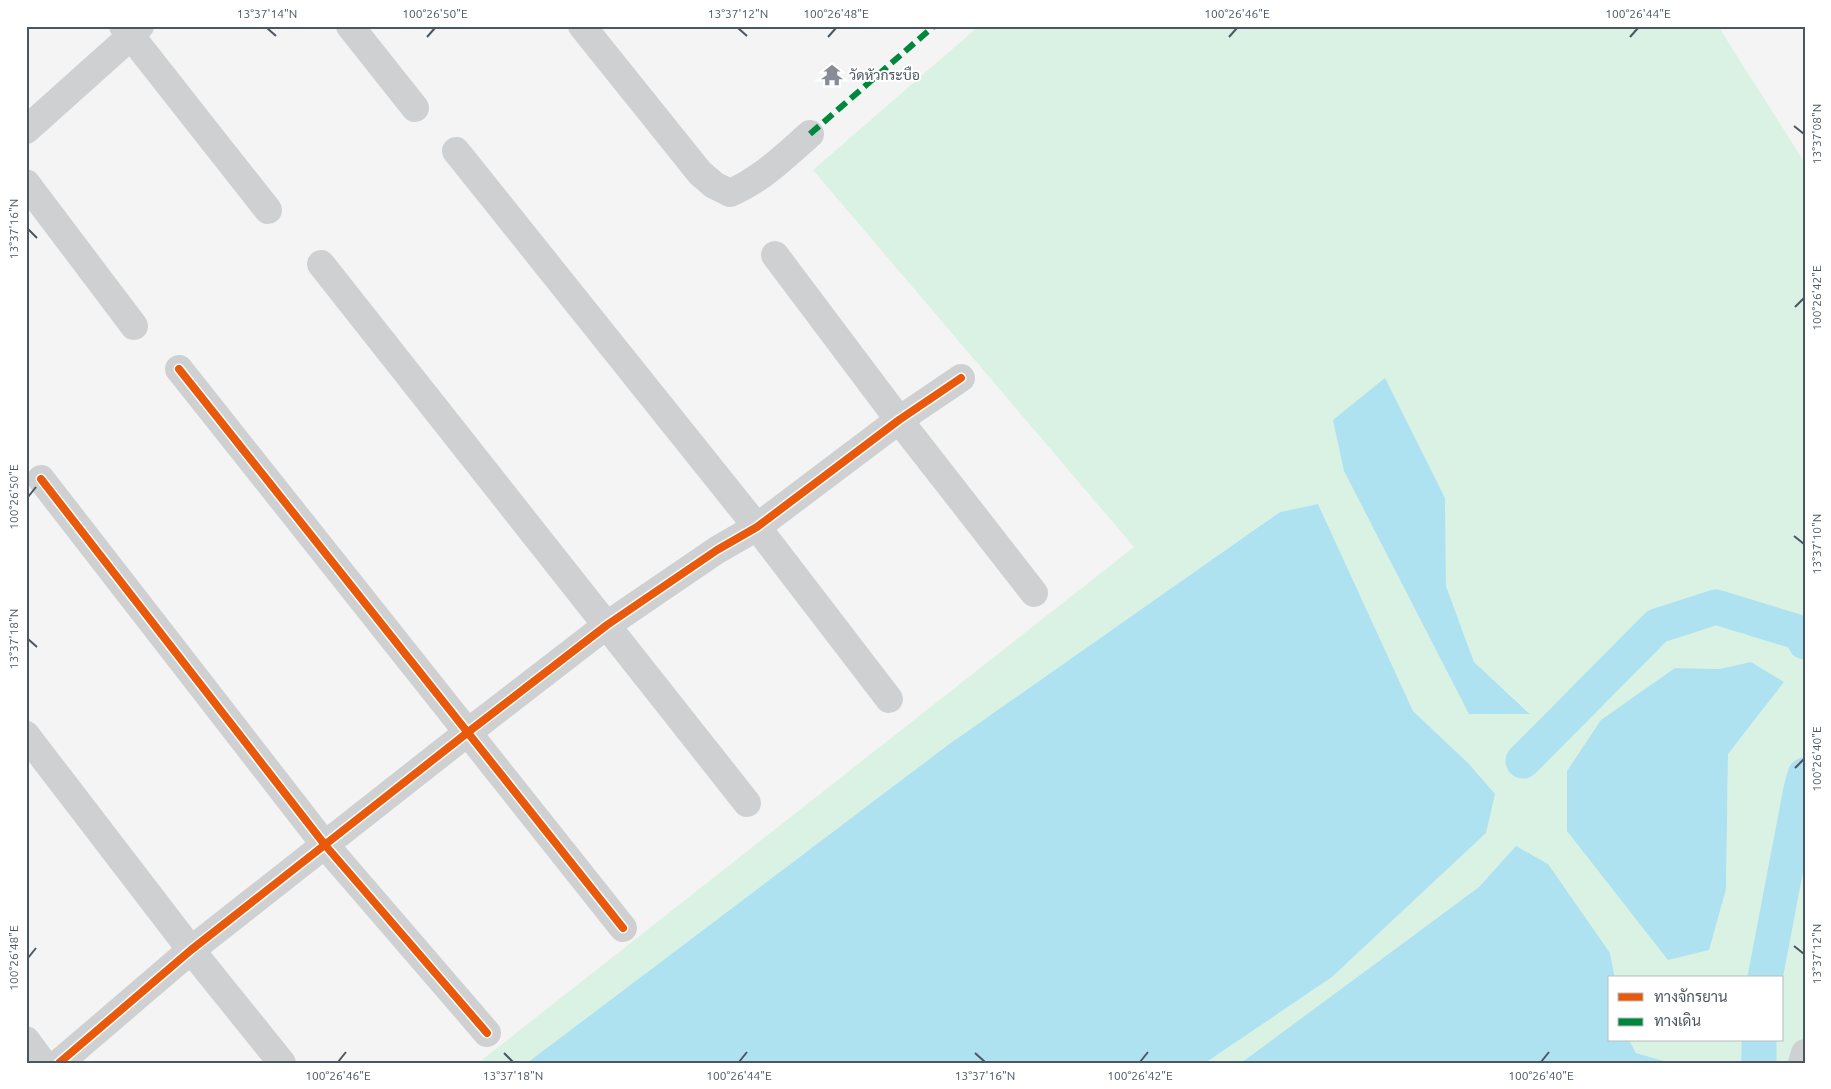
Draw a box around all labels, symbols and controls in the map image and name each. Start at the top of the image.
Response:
text: 13°37'14"N [237,7,297,20]
text: 100°26'50"E [402,7,468,20]
text: 13°37'12"N [708,7,768,20]
text: 100°26'48"E [803,7,869,20]
text: 100°26'46"E [1204,7,1270,20]
text: 100°26'44"E [1605,7,1671,20]
temple icon: วัดหัวกระบือ [819,62,845,88]
place label: วัดหัวกระบือ [849,66,920,83]
text: 13°37'08"N [1810,104,1823,164]
text: 13°37'16"N [7,199,20,259]
text: 100°26'42"E [1810,265,1823,331]
text: 100°26'50"E [7,464,20,530]
text: 13°37'10"N [1810,514,1823,574]
text: 13°37'18"N [7,609,20,669]
text: 100°26'40"E [1810,726,1823,792]
text: 13°37'12"N [1810,924,1823,984]
text: 100°26'48"E [7,925,20,991]
legend [1608,976,1784,1042]
text: ทางจักรยาน [1654,988,1728,1005]
text: ทางเดิน [1654,1012,1701,1029]
text: 100°26'46"E [305,1069,371,1082]
text: 13°37'18"N [483,1069,543,1082]
text: 100°26'44"E [706,1069,772,1082]
text: 13°37'16"N [955,1069,1015,1082]
text: 100°26'42"E [1107,1069,1173,1082]
text: 100°26'40"E [1508,1069,1574,1082]

